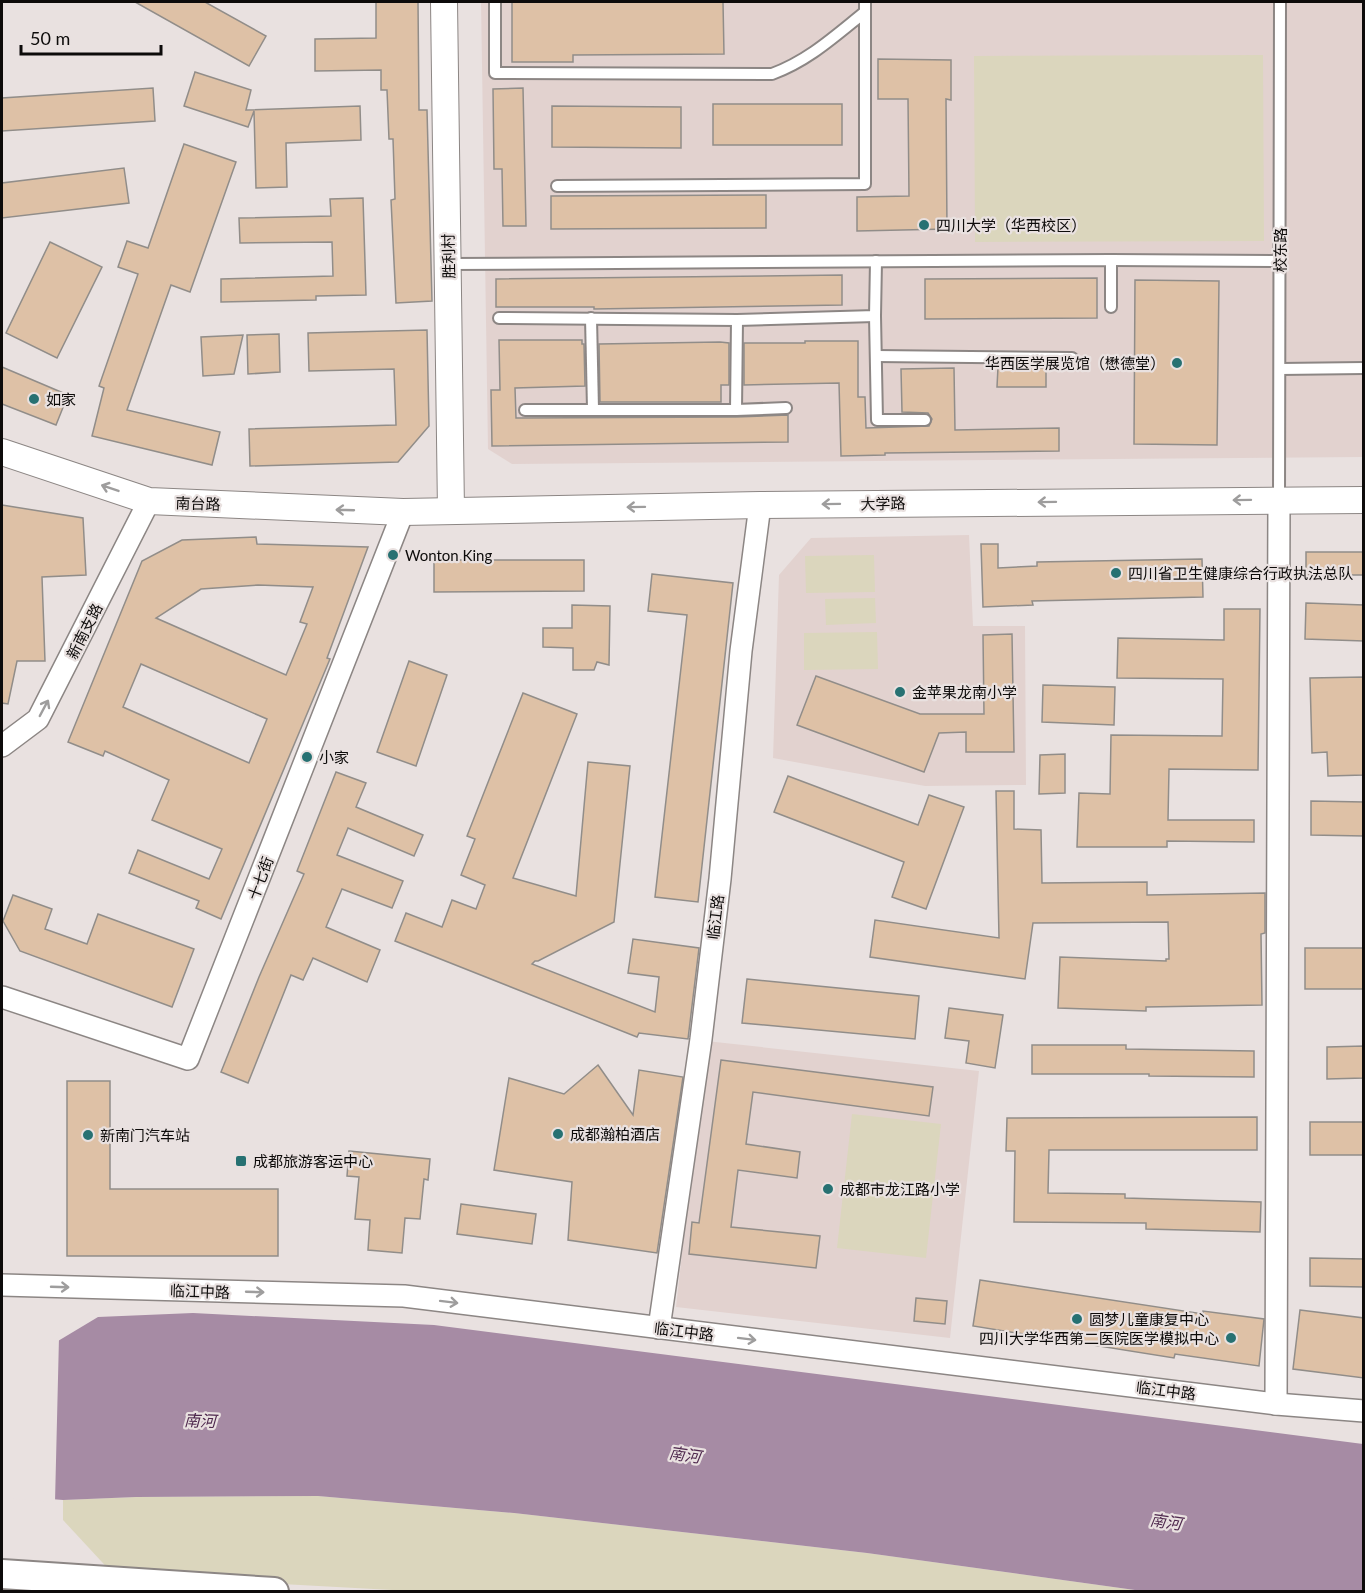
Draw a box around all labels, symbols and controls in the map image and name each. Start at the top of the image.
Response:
scale bar [21,18,160,56]
text: 50 m [30,27,70,49]
place label: 四川大学（华西校区） [936,216,1086,234]
marker: 四川大学（华西校区） [917,218,931,232]
street label: 校东路 [1271,227,1289,273]
street label: 胜利村 [439,233,457,279]
place label: 华西医学展览馆（懋德堂） [985,354,1165,372]
marker: 华西医学展览馆（懋德堂） [1170,356,1184,370]
place label: 如家 [46,390,76,408]
marker: 如家 [27,392,41,406]
one-way arrow [101,482,120,493]
street label: 南台路 [175,493,221,513]
street label: 大学路 [860,494,906,512]
one-way arrow [1233,494,1253,505]
one-way arrow [1038,496,1058,508]
one-way arrow [822,498,842,510]
one-way arrow [627,501,647,513]
one-way arrow [335,504,355,515]
place label: Wonton King [405,546,492,564]
marker: Wonton King [386,548,400,562]
place label: 四川省卫生健康综合行政执法总队 [1128,564,1353,582]
marker: 四川省卫生健康综合行政执法总队 [1109,566,1123,580]
street label: 新南支路 [62,600,106,662]
place label: 金苹果龙南小学 [912,683,1017,701]
marker: 金苹果龙南小学 [893,685,907,699]
one-way arrow [39,699,51,717]
place label: 小家 [319,748,349,766]
marker: 小家 [300,750,314,764]
street label: 十七街 [244,854,276,902]
street label: 临江路 [703,894,727,940]
place label: 成都瀚柏酒店 [570,1125,660,1143]
place label: 新南门汽车站 [100,1126,190,1144]
marker: 成都瀚柏酒店 [551,1127,565,1141]
marker: 新南门汽车站 [81,1128,95,1142]
place label: 成都旅游客运中心 [253,1152,373,1170]
marker: 成都旅游客运中心 [234,1154,248,1168]
place label: 成都市龙江路小学 [840,1180,960,1198]
marker: 成都市龙江路小学 [821,1182,835,1196]
one-way arrow [49,1281,69,1293]
street label: 临江中路 [170,1281,230,1301]
one-way arrow [244,1286,264,1298]
one-way arrow [439,1297,459,1308]
place label: 圆梦儿童康复中心 [1089,1310,1209,1328]
marker: 圆梦儿童康复中心 [1070,1312,1084,1326]
street label: 临江中路 [653,1318,715,1344]
place label: 四川大学华西第二医院医学模拟中心 [979,1329,1219,1347]
marker: 四川大学华西第二医院医学模拟中心 [1224,1331,1238,1345]
one-way arrow [737,1334,757,1345]
street label: 临江中路 [1135,1377,1197,1403]
water label: 南河 [184,1410,219,1430]
water label: 南河 [668,1442,705,1466]
water label: 南河 [1149,1509,1186,1533]

